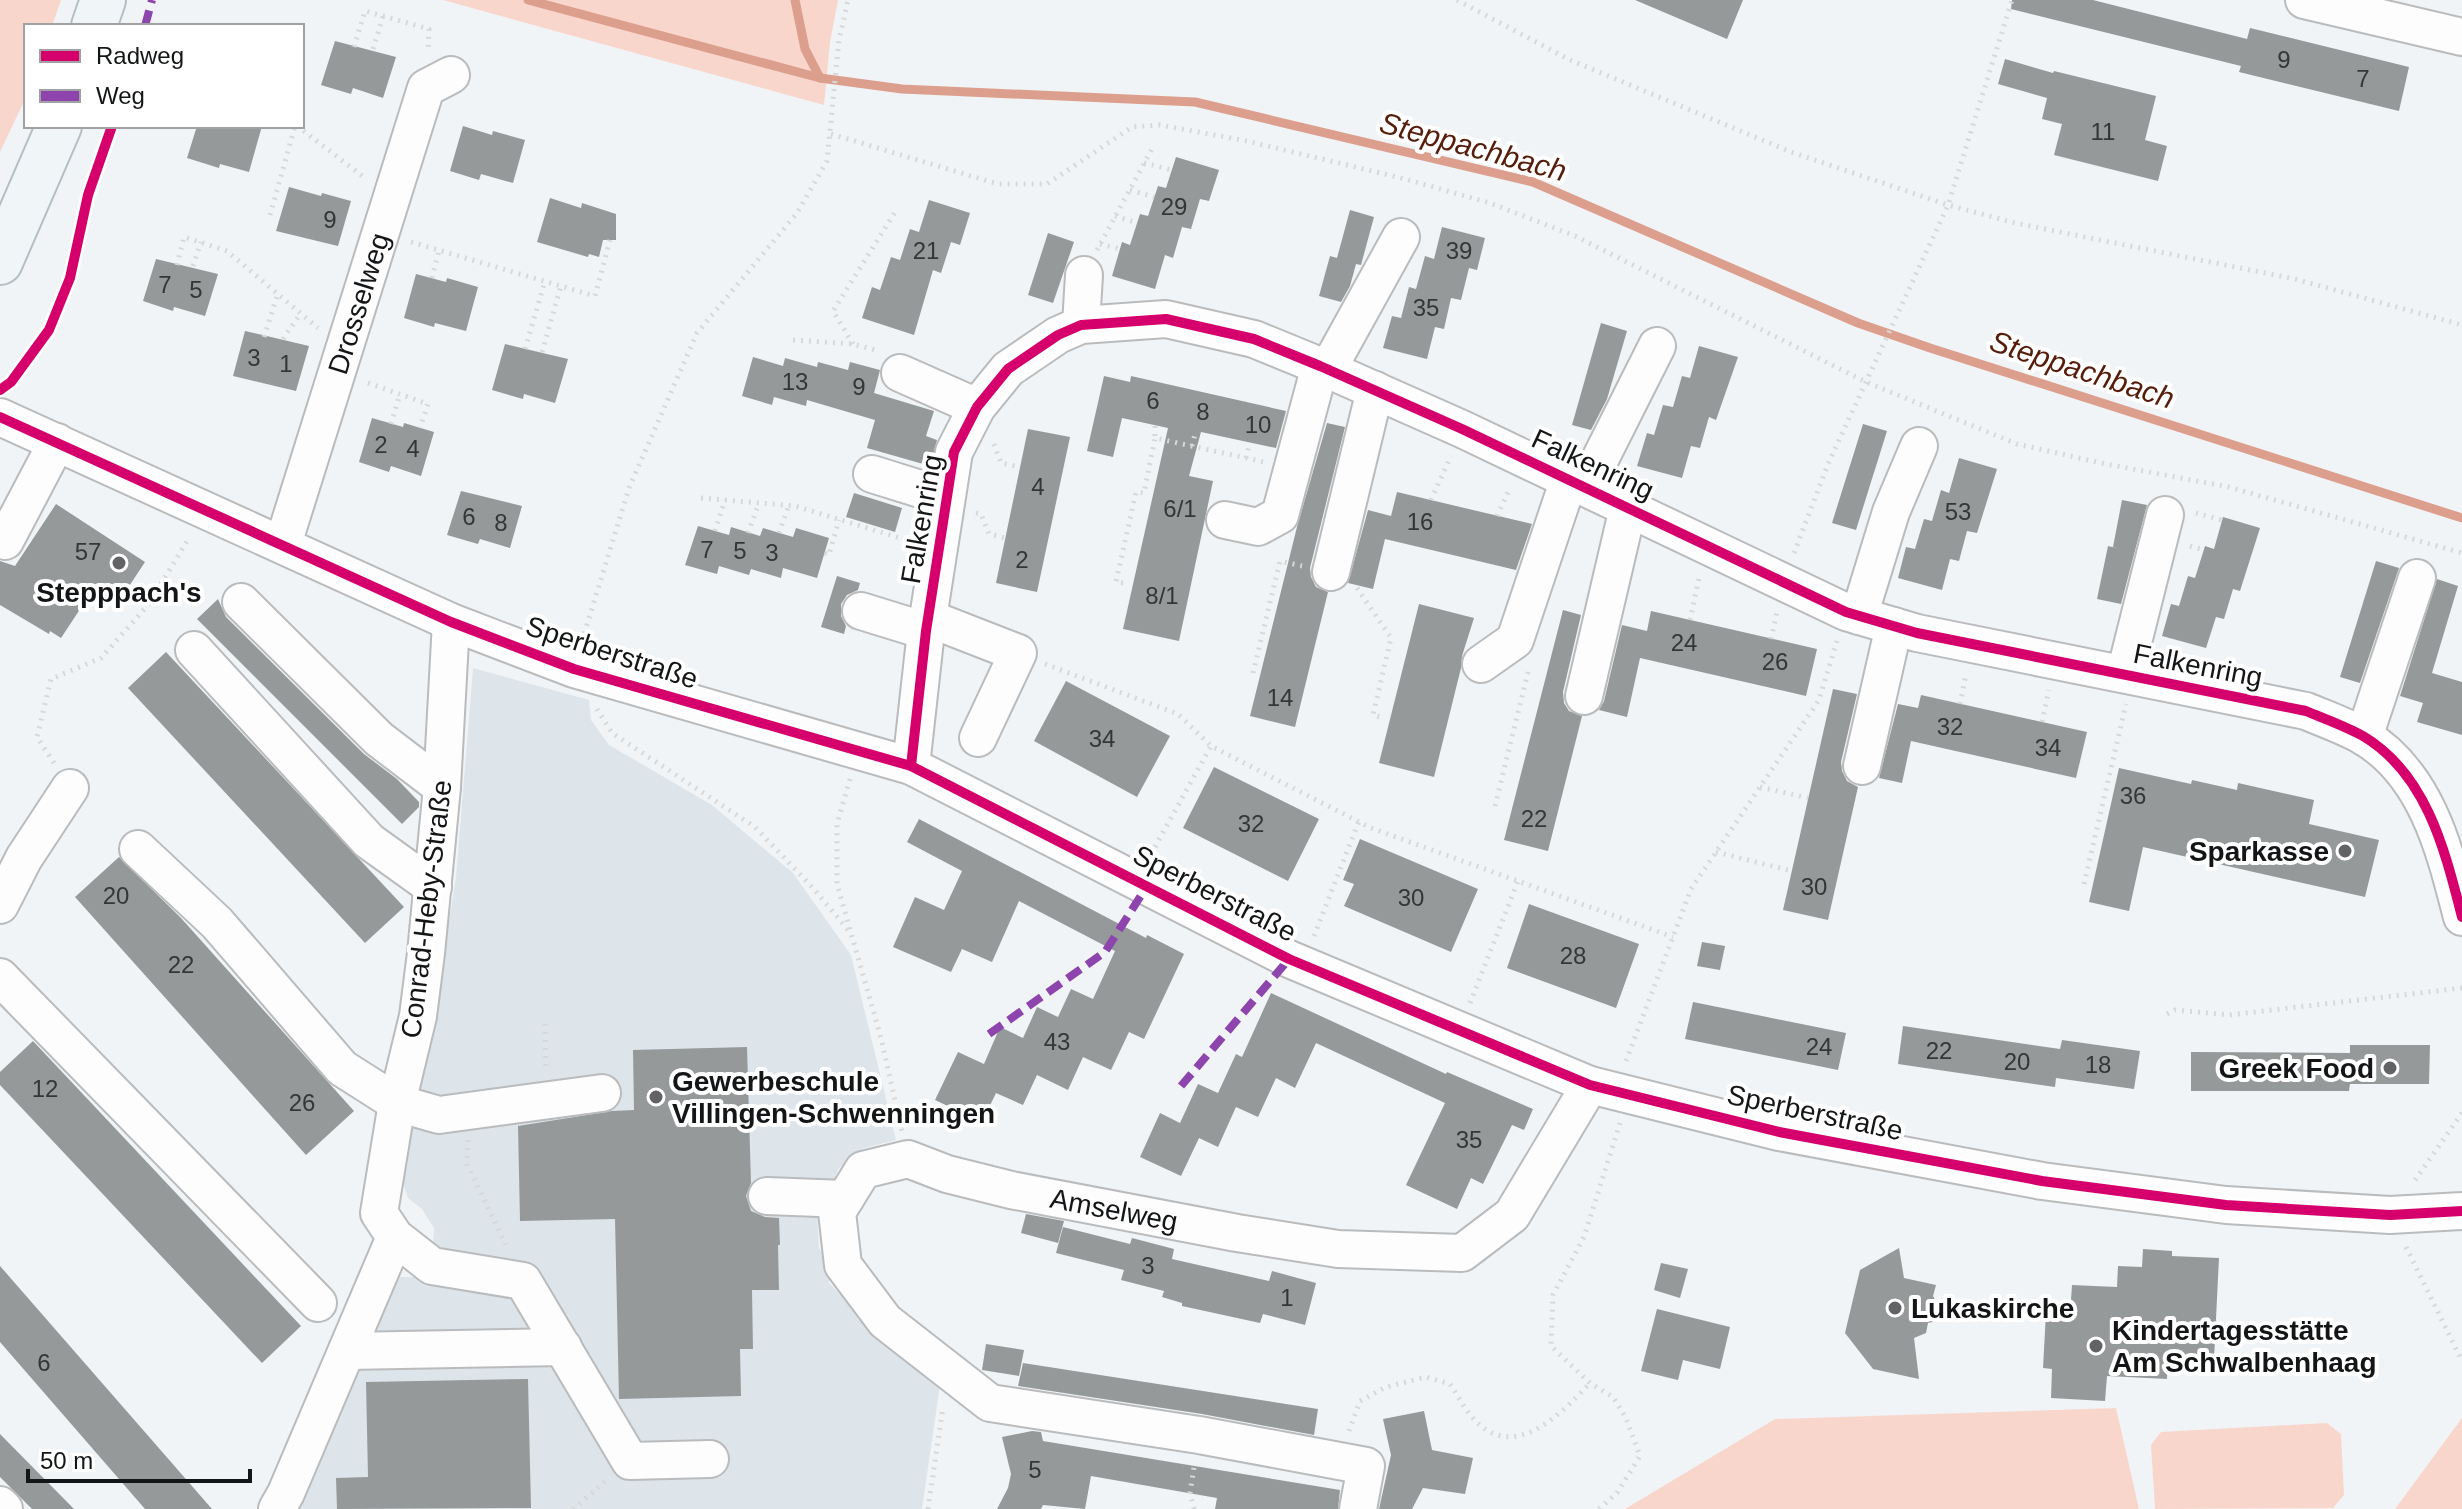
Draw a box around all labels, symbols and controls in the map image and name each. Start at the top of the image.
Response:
legend [24,24,304,128]
text: Radweg [96,42,184,69]
house number: 9 [2277,46,2291,73]
house number: 7 [2356,65,2370,92]
text: Weg [96,82,145,109]
water label: Steppachbach [1376,106,1570,187]
house number: 11 [2091,118,2115,145]
house number: 29 [1161,193,1187,220]
house number: 9 [323,206,337,233]
street label: Drosselweg [322,229,396,378]
house number: 21 [913,237,939,264]
house number: 39 [1446,237,1472,264]
house number: 7 [158,271,172,298]
house number: 5 [189,276,203,303]
house number: 35 [1413,294,1439,321]
water label: Steppachbach [1986,324,2178,415]
house number: 3 [247,344,261,371]
house number: 1 [279,350,293,377]
house number: 13 [782,368,808,395]
house number: 9 [852,373,866,400]
house number: 6 [1146,387,1160,414]
house number: 8 [1196,398,1210,425]
house number: 10 [1245,411,1271,438]
street label: Falkenring [1527,423,1659,506]
house number: 2 [374,431,388,458]
house number: 4 [406,435,420,462]
street label: Falkenring [895,452,948,586]
house number: 4 [1031,473,1045,500]
house number: 6/1 [1163,495,1197,522]
house number: 53 [1945,498,1971,525]
house number: 6 [462,503,476,530]
house number: 16 [1407,508,1433,535]
house number: 8 [494,509,508,536]
house number: 7 [700,536,714,563]
house number: 5 [733,537,747,564]
house number: 57 [75,538,101,565]
house number: 3 [765,539,779,566]
house number: 2 [1015,546,1029,573]
marker: Stepppach's [110,554,128,572]
place label: Stepppach's [36,577,202,608]
house number: 8/1 [1145,582,1179,609]
street label: Sperberstraße [522,610,702,695]
house number: 24 [1671,629,1697,656]
street label: Falkenring [2131,638,2265,693]
house number: 26 [1762,648,1788,675]
house number: 14 [1267,684,1293,711]
house number: 32 [1937,713,1963,740]
house number: 34 [1089,725,1115,752]
house number: 34 [2035,734,2061,761]
street label: Conrad-Heby-Straße [395,778,458,1040]
house number: 36 [2120,782,2146,809]
house number: 22 [1521,805,1547,832]
house number: 32 [1238,810,1264,837]
place label: Sparkasse [2189,836,2329,867]
street label: Sperberstraße [1128,839,1302,948]
marker: Sparkasse [2336,842,2354,860]
house number: 30 [1801,873,1827,900]
house number: 20 [103,882,129,909]
house number: 30 [1398,884,1424,911]
house number: 28 [1560,942,1586,969]
house number: 22 [168,951,194,978]
house number: 43 [1044,1028,1070,1055]
house number: 24 [1806,1033,1832,1060]
house number: 22 [1926,1037,1952,1064]
house number: 20 [2004,1048,2030,1075]
house number: 18 [2085,1051,2111,1078]
place label: Greek Food [2218,1053,2374,1084]
marker: Greek Food [2381,1059,2399,1077]
place label: Gewerbeschule Villingen-Schwenningen [672,1066,995,1129]
house number: 12 [32,1075,58,1102]
street label: Sperberstraße [1724,1079,1906,1146]
marker: Gewerbeschule Villingen-Schwenningen [647,1088,665,1106]
house number: 26 [289,1089,315,1116]
house number: 35 [1456,1126,1482,1153]
street label: Amselweg [1048,1183,1180,1237]
house number: 3 [1141,1252,1155,1279]
house number: 1 [1280,1284,1294,1311]
place label: Lukaskirche [1911,1293,2074,1324]
marker: Lukaskirche [1886,1299,1904,1317]
place label: Kindertagesstätte Am Schwalbenhaag [2112,1315,2377,1378]
marker: Kindertagesstätte Am Schwalbenhaag [2087,1337,2105,1355]
house number: 6 [37,1349,51,1376]
scale bar [28,1433,250,1483]
text: 50 m [40,1447,93,1474]
house number: 5 [1028,1456,1042,1483]

